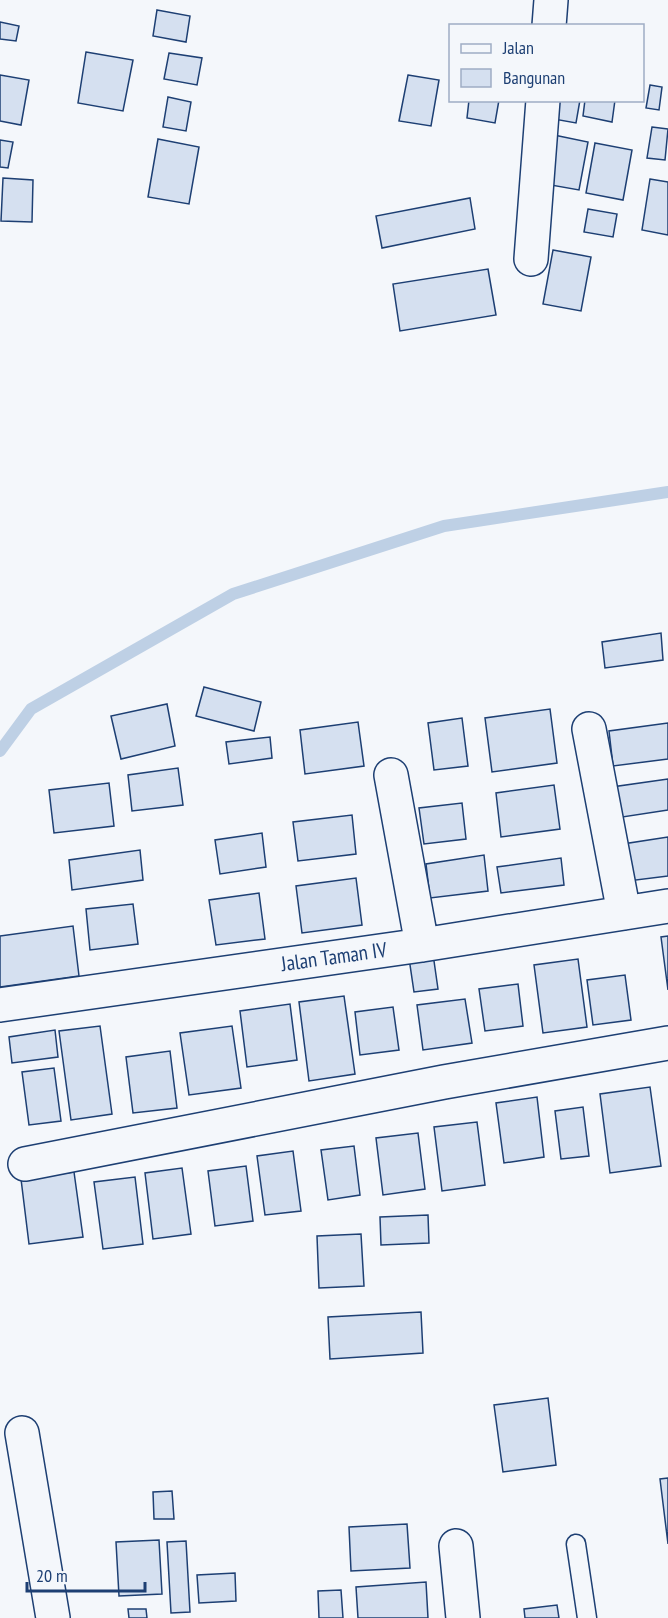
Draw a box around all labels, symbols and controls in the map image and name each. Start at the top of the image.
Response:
legend [449,24,644,102]
text: Jalan [502,36,534,59]
text: Bangunan [503,66,565,89]
street label: Jalan Taman IV [278,936,389,977]
scale bar [27,1555,146,1593]
text: 20 m [36,1564,68,1587]

